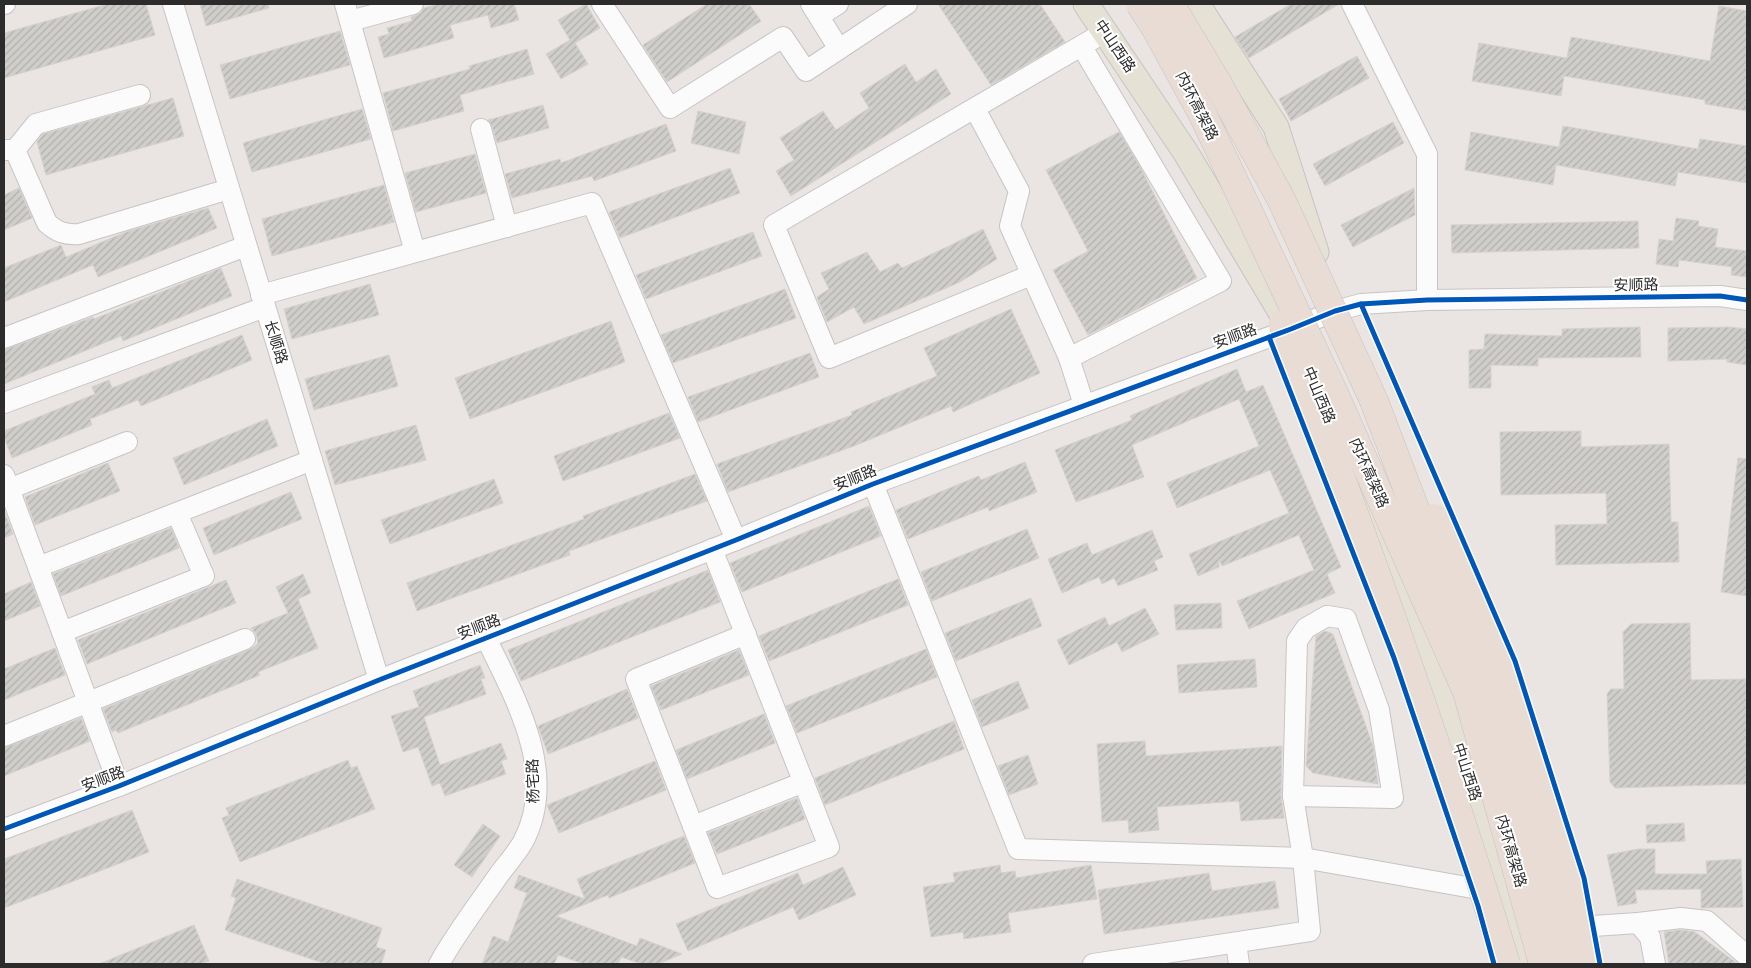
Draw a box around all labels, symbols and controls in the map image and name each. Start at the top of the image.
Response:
street label: 中山西路 [1091,15,1141,76]
street label: 内环高架路 [1172,68,1224,144]
street label: 安顺路 [1613,274,1659,294]
street label: 长顺路 [261,317,293,366]
street label: 安顺路 [1210,318,1259,352]
street label: 中山西路 [1299,363,1341,426]
street label: 内环高架路 [1346,434,1394,511]
street label: 安顺路 [830,459,879,495]
street label: 安顺路 [454,609,503,643]
street label: 中山西路 [1449,740,1487,803]
street label: 杨宅路 [522,758,542,804]
street label: 安顺路 [78,761,127,795]
street label: 内环高架路 [1492,812,1532,890]

